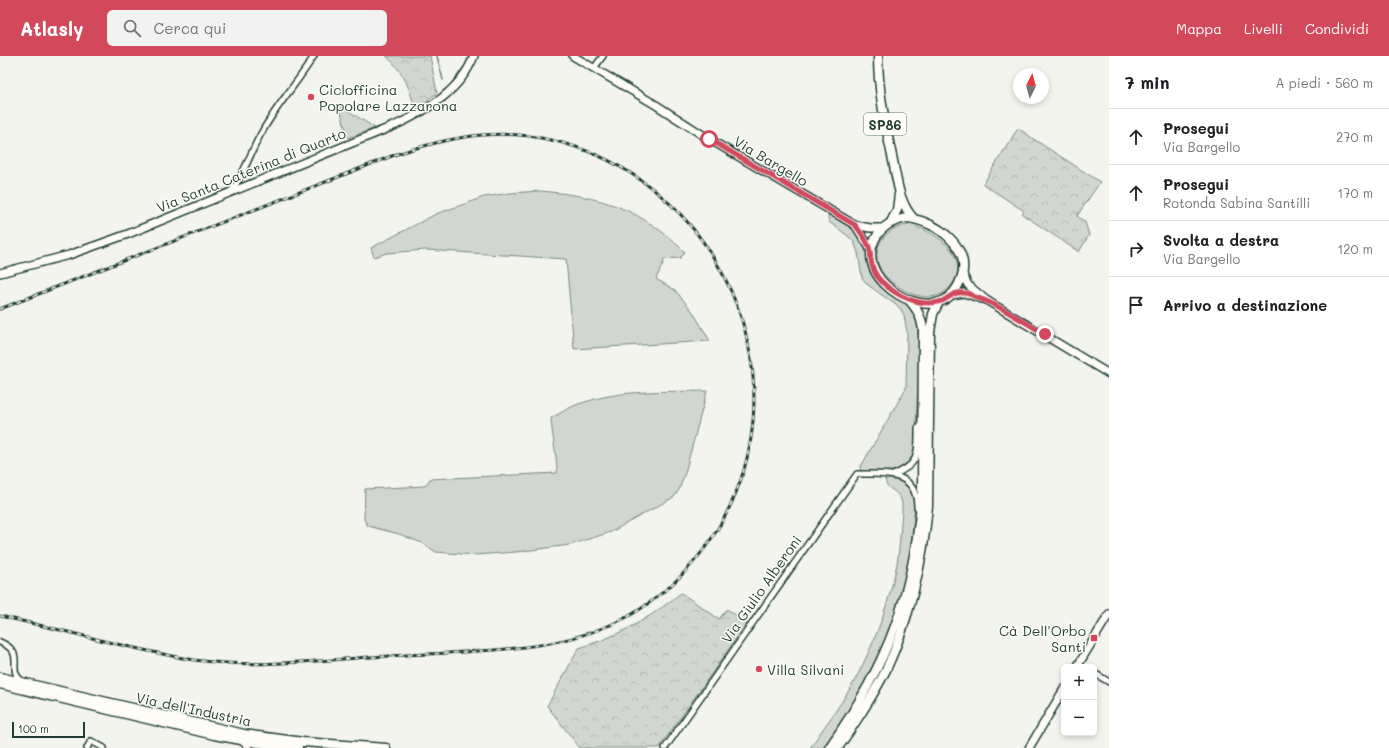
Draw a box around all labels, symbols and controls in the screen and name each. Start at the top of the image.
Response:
search box [107,10,387,46]
text: Atlasly [20,16,83,41]
icon: search [121,17,143,39]
text: Cerca qui [153,18,226,38]
text: Mappa [1176,19,1222,38]
text: Livelli [1244,19,1283,38]
text: Condividi [1305,19,1369,38]
north arrow [1013,68,1049,104]
text: 7 min [1125,71,1170,93]
text: A piedi · 560 m [1276,74,1373,91]
place label: Ciclofficina Popolare Lazzarona [319,80,457,115]
marker: Ciclofficina Popolare Lazzarona [306,92,316,102]
road number: SP86 [864,113,906,135]
text: Prosegui [1163,118,1229,138]
street label: Via Santa Caterina di Quarto [154,123,348,217]
icon: ahead [1125,126,1147,148]
text: 270 m [1336,128,1373,145]
route start [700,130,718,148]
street label: Via Bargello [731,131,811,191]
text: Via Bargello [1163,138,1240,155]
text: Prosegui [1163,174,1229,194]
icon: ahead [1125,182,1147,204]
text: 170 m [1337,184,1373,201]
text: Rotonda Sabina Santilli [1163,194,1310,211]
text: Svolta a destra [1163,230,1279,250]
icon: right [1125,238,1147,260]
text: 120 m [1337,240,1373,257]
text: Via Bargello [1163,250,1240,267]
icon: arrive [1125,294,1147,316]
text: Arrivo a destinazione [1163,295,1327,315]
route end [1036,325,1054,343]
street label: Via Giulio Alberoni [717,531,805,647]
place label: Cà Dell'Orbo Santi [999,621,1086,656]
marker: Cà Dell'Orbo Santi [1089,633,1099,643]
place label: Villa Silvani [767,660,844,679]
marker: Villa Silvani [754,664,764,674]
map controls [1061,664,1097,736]
button: + [1061,664,1097,700]
street label: Via dell'Industria [135,687,253,731]
button: − [1061,700,1097,736]
scale bar [12,720,85,739]
text: 100 m [18,721,49,736]

